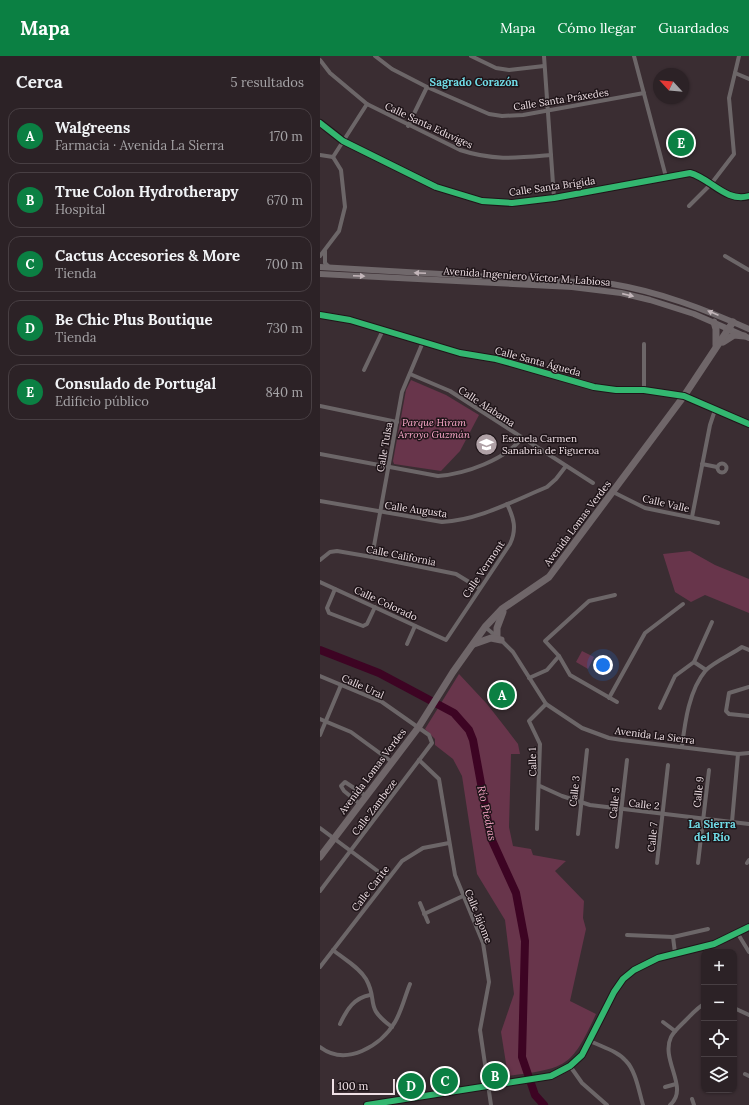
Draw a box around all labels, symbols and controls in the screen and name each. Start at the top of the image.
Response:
text: Mapa [20,16,70,40]
text: Mapa [500,19,536,37]
text: Cómo llegar [558,19,636,37]
text: Guardados [658,19,729,37]
north arrow [653,68,689,104]
text: Cerca [16,71,63,93]
text: 5 resultados [230,74,304,91]
district label: Sagrado Corazón [430,75,518,89]
street label: Calle Santa Práxedes [513,85,610,113]
street label: Calle Santa Eduviges [383,99,475,152]
text: Walgreens [55,118,130,137]
text: A [26,128,34,145]
text: 170 m [269,128,303,145]
pin: E [668,128,694,158]
text: Farmacia · Avenida La Sierra [55,137,224,154]
street label: Calle Santa Brígida [508,174,596,199]
text: True Colon Hydrotherapy [55,182,239,201]
text: B [26,192,34,209]
text: 670 m [266,192,303,209]
text: Hospital [55,201,105,218]
text: Cactus Accesories & More [55,246,240,265]
text: C [26,256,34,273]
text: 700 m [266,256,303,273]
street label: Avenida Ingeniero Víctor M. Labiosa [442,264,611,289]
text: Tienda [55,265,96,282]
one-way arrow [414,269,426,276]
one-way arrow [353,273,366,279]
one-way arrow [622,292,634,298]
one-way arrow [707,309,719,315]
text: Be Chic Plus Boutique [55,310,213,329]
text: D [25,320,35,337]
text: 730 m [267,320,303,337]
text: Tienda [55,329,96,346]
street label: Calle Santa Águeda [493,344,582,379]
text: Consulado de Portugal [55,374,216,393]
street label: Calle Alabama [456,383,517,430]
text: E [26,384,34,401]
text: 840 m [266,384,303,401]
text: Edificio público [55,393,149,410]
park label: Parque Hiram Arroyo Guzmán [397,416,471,441]
street label: Calle Tulsa [374,421,395,473]
school or university icon: Escuela Carmen Sanabria de Figueroa [474,431,500,457]
place label: Escuela Carmen Sanabria de Figueroa [502,432,599,457]
street label: Avenida Lomas Verdes [540,478,614,570]
street label: Calle Valle [641,492,691,515]
street label: Calle Augusta [384,499,448,520]
street label: Calle Vermont [460,538,507,600]
street label: Calle California [365,542,437,569]
street label: Calle Colorado [352,583,420,624]
your location [593,655,613,675]
street label: Calle Ural [339,671,386,702]
pin: A [489,680,515,710]
street label: Avenida La Sierra [613,724,696,747]
street label: Avenida Lomas Verdes [335,726,409,818]
street label: Calle 1 [526,747,539,777]
street label: Calle 3 [566,774,583,807]
street label: Calle Zambeze [349,776,400,838]
street label: Calle 9 [690,776,707,808]
water label: Río Piedras [474,784,500,842]
street label: Calle 5 [606,787,623,819]
street label: Calle 2 [628,796,660,813]
district label: La Sierra del Río [688,817,736,844]
street label: Calle 7 [644,821,661,853]
street label: Calle Carite [349,862,393,914]
street label: Calle Jájome [462,887,495,946]
map controls [701,949,737,1093]
button: + [701,949,737,985]
button: − [701,985,737,1021]
button: locate [701,1021,737,1057]
button: layers [701,1057,737,1093]
pin: B [482,1061,508,1091]
pin: C [432,1066,458,1096]
pin: D [398,1071,424,1101]
scale bar [332,1077,395,1096]
text: 100 m [338,1079,368,1093]

